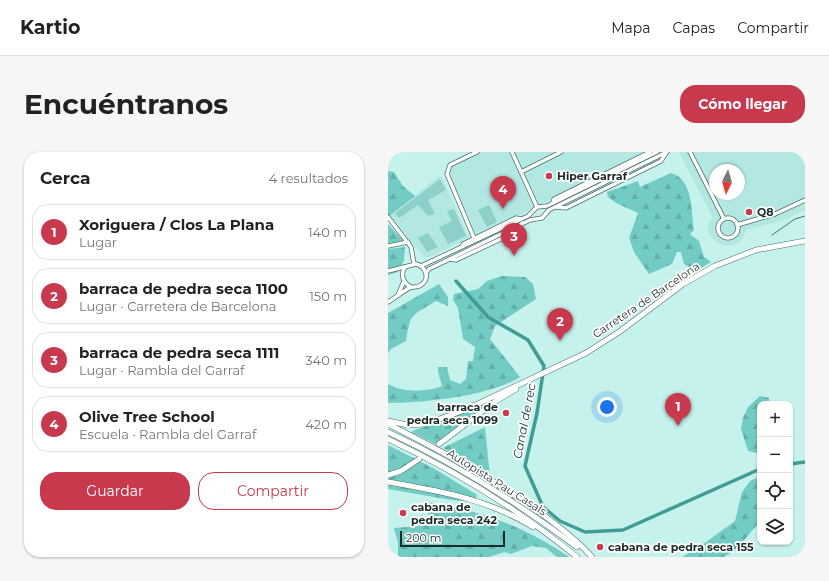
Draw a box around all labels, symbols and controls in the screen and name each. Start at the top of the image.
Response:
text: Kartio [20,16,80,39]
text: Mapa [611,19,651,37]
text: Capas [673,19,715,37]
text: Compartir [737,19,809,37]
button: Cómo llegar [680,85,805,123]
text: Encuéntranos [24,87,228,121]
north arrow [709,164,745,200]
text: Cerca [40,168,90,188]
place label: Hiper Garraf [557,169,628,183]
text: 4 resultados [269,170,348,186]
marker: Hiper Garraf [544,171,554,181]
pin: 4 [490,176,516,209]
place label: Q8 [757,205,774,219]
marker: Q8 [744,207,754,217]
text: Xoriguera / Clos La Plana [79,215,274,234]
pin: 3 [501,223,527,256]
text: 1 [51,224,57,240]
text: 140 m [308,224,347,240]
text: Lugar [79,234,117,250]
street label: Carretera de Barcelona [590,259,702,341]
text: barraca de pedra seca 1100 [79,279,288,298]
text: 2 [50,288,58,304]
text: 150 m [309,288,347,304]
text: Lugar · Carretera de Barcelona [79,298,276,314]
pin: 2 [547,308,573,341]
text: barraca de pedra seca 1111 [79,343,279,362]
text: 3 [50,352,58,368]
text: 340 m [305,352,347,368]
text: Lugar · Rambla del Garraf [79,362,245,378]
water label: Canal de rec [509,382,539,460]
pin: 1 [665,393,691,426]
your location [597,397,617,417]
place label: barraca de pedra seca 1099 [407,400,498,427]
map controls [757,401,793,545]
button: + [757,401,793,437]
text: Olive Tree School [79,407,215,426]
marker: barraca de pedra seca 1099 [501,408,511,418]
text: 4 [50,416,58,432]
text: 420 m [305,416,347,432]
text: Escuela · Rambla del Garraf [79,426,256,442]
button: − [757,437,793,473]
street label: Autopista Pau Casals [445,446,550,519]
button: Guardar [40,472,190,510]
button: Compartir [198,472,348,510]
button: locate [757,473,793,509]
place label: cabana de pedra seca 242 [411,500,497,527]
marker: cabana de pedra seca 242 [398,508,408,518]
button: layers [757,509,793,545]
scale bar [400,529,505,548]
text: 200 m [406,531,441,545]
place label: cabana de pedra seca 155 [608,540,754,554]
marker: cabana de pedra seca 155 [595,542,605,552]

